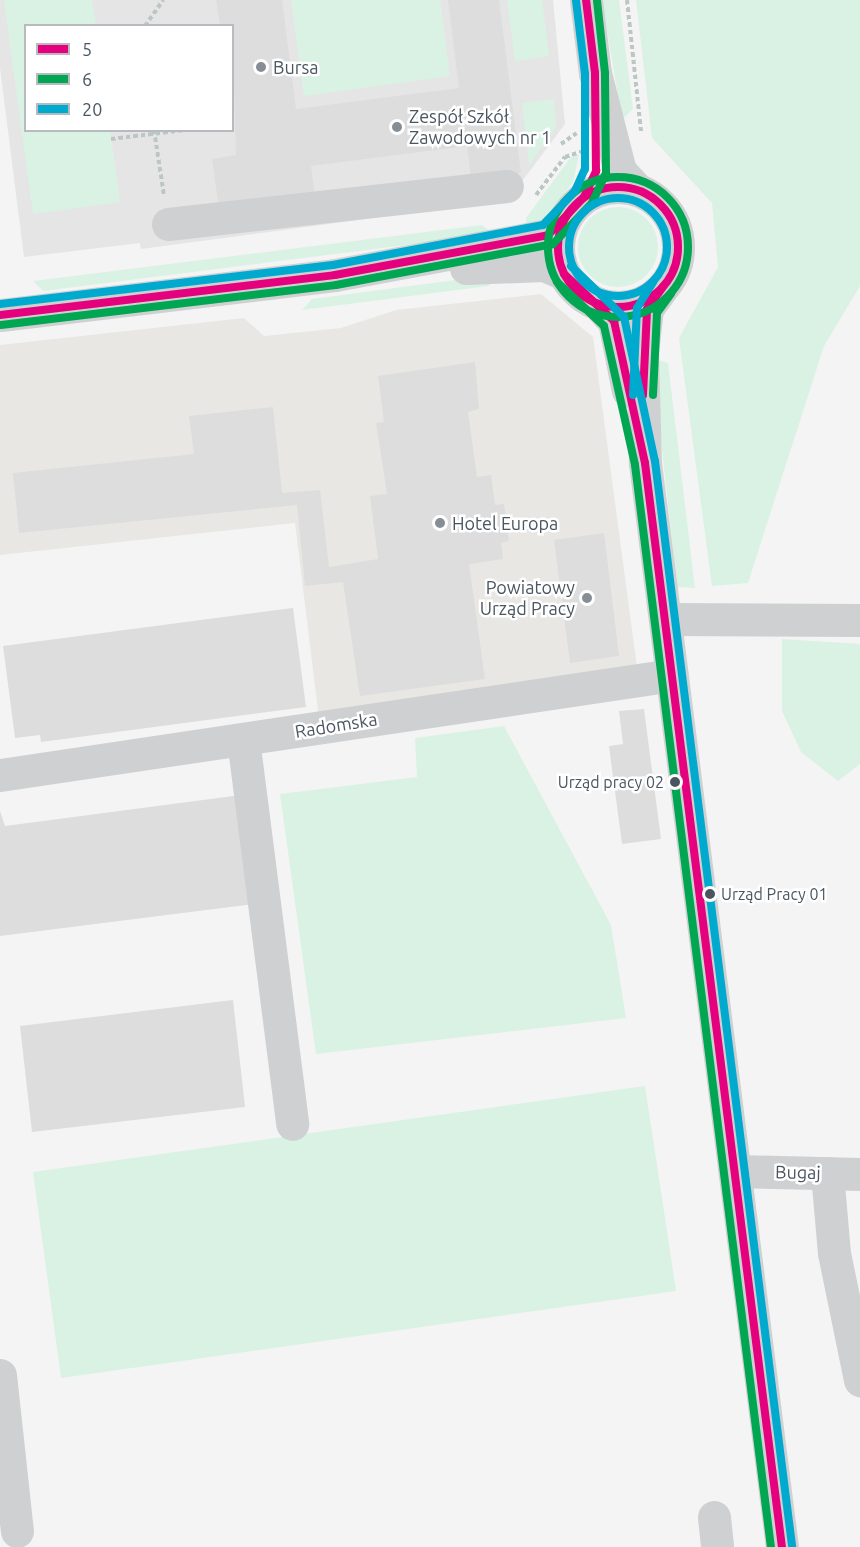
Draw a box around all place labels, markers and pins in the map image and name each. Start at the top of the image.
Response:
place label: Bursa [273,56,319,78]
marker: Bursa [254,60,268,74]
place label: Zespół Szkół Zawodowych nr 1 [409,106,551,148]
marker: Zespół Szkół Zawodowych nr 1 [390,120,404,134]
place label: Hotel Europa [452,512,558,534]
marker: Hotel Europa [433,516,447,530]
place label: Powiatowy Urząd Pracy [480,577,575,620]
marker: Powiatowy Urząd Pracy [580,591,594,605]
place label: Urząd pracy 02 [558,772,664,792]
marker: Urząd pracy 02 [669,776,681,788]
place label: Urząd Pracy 01 [721,884,827,904]
marker: Urząd Pracy 01 [704,888,716,900]

